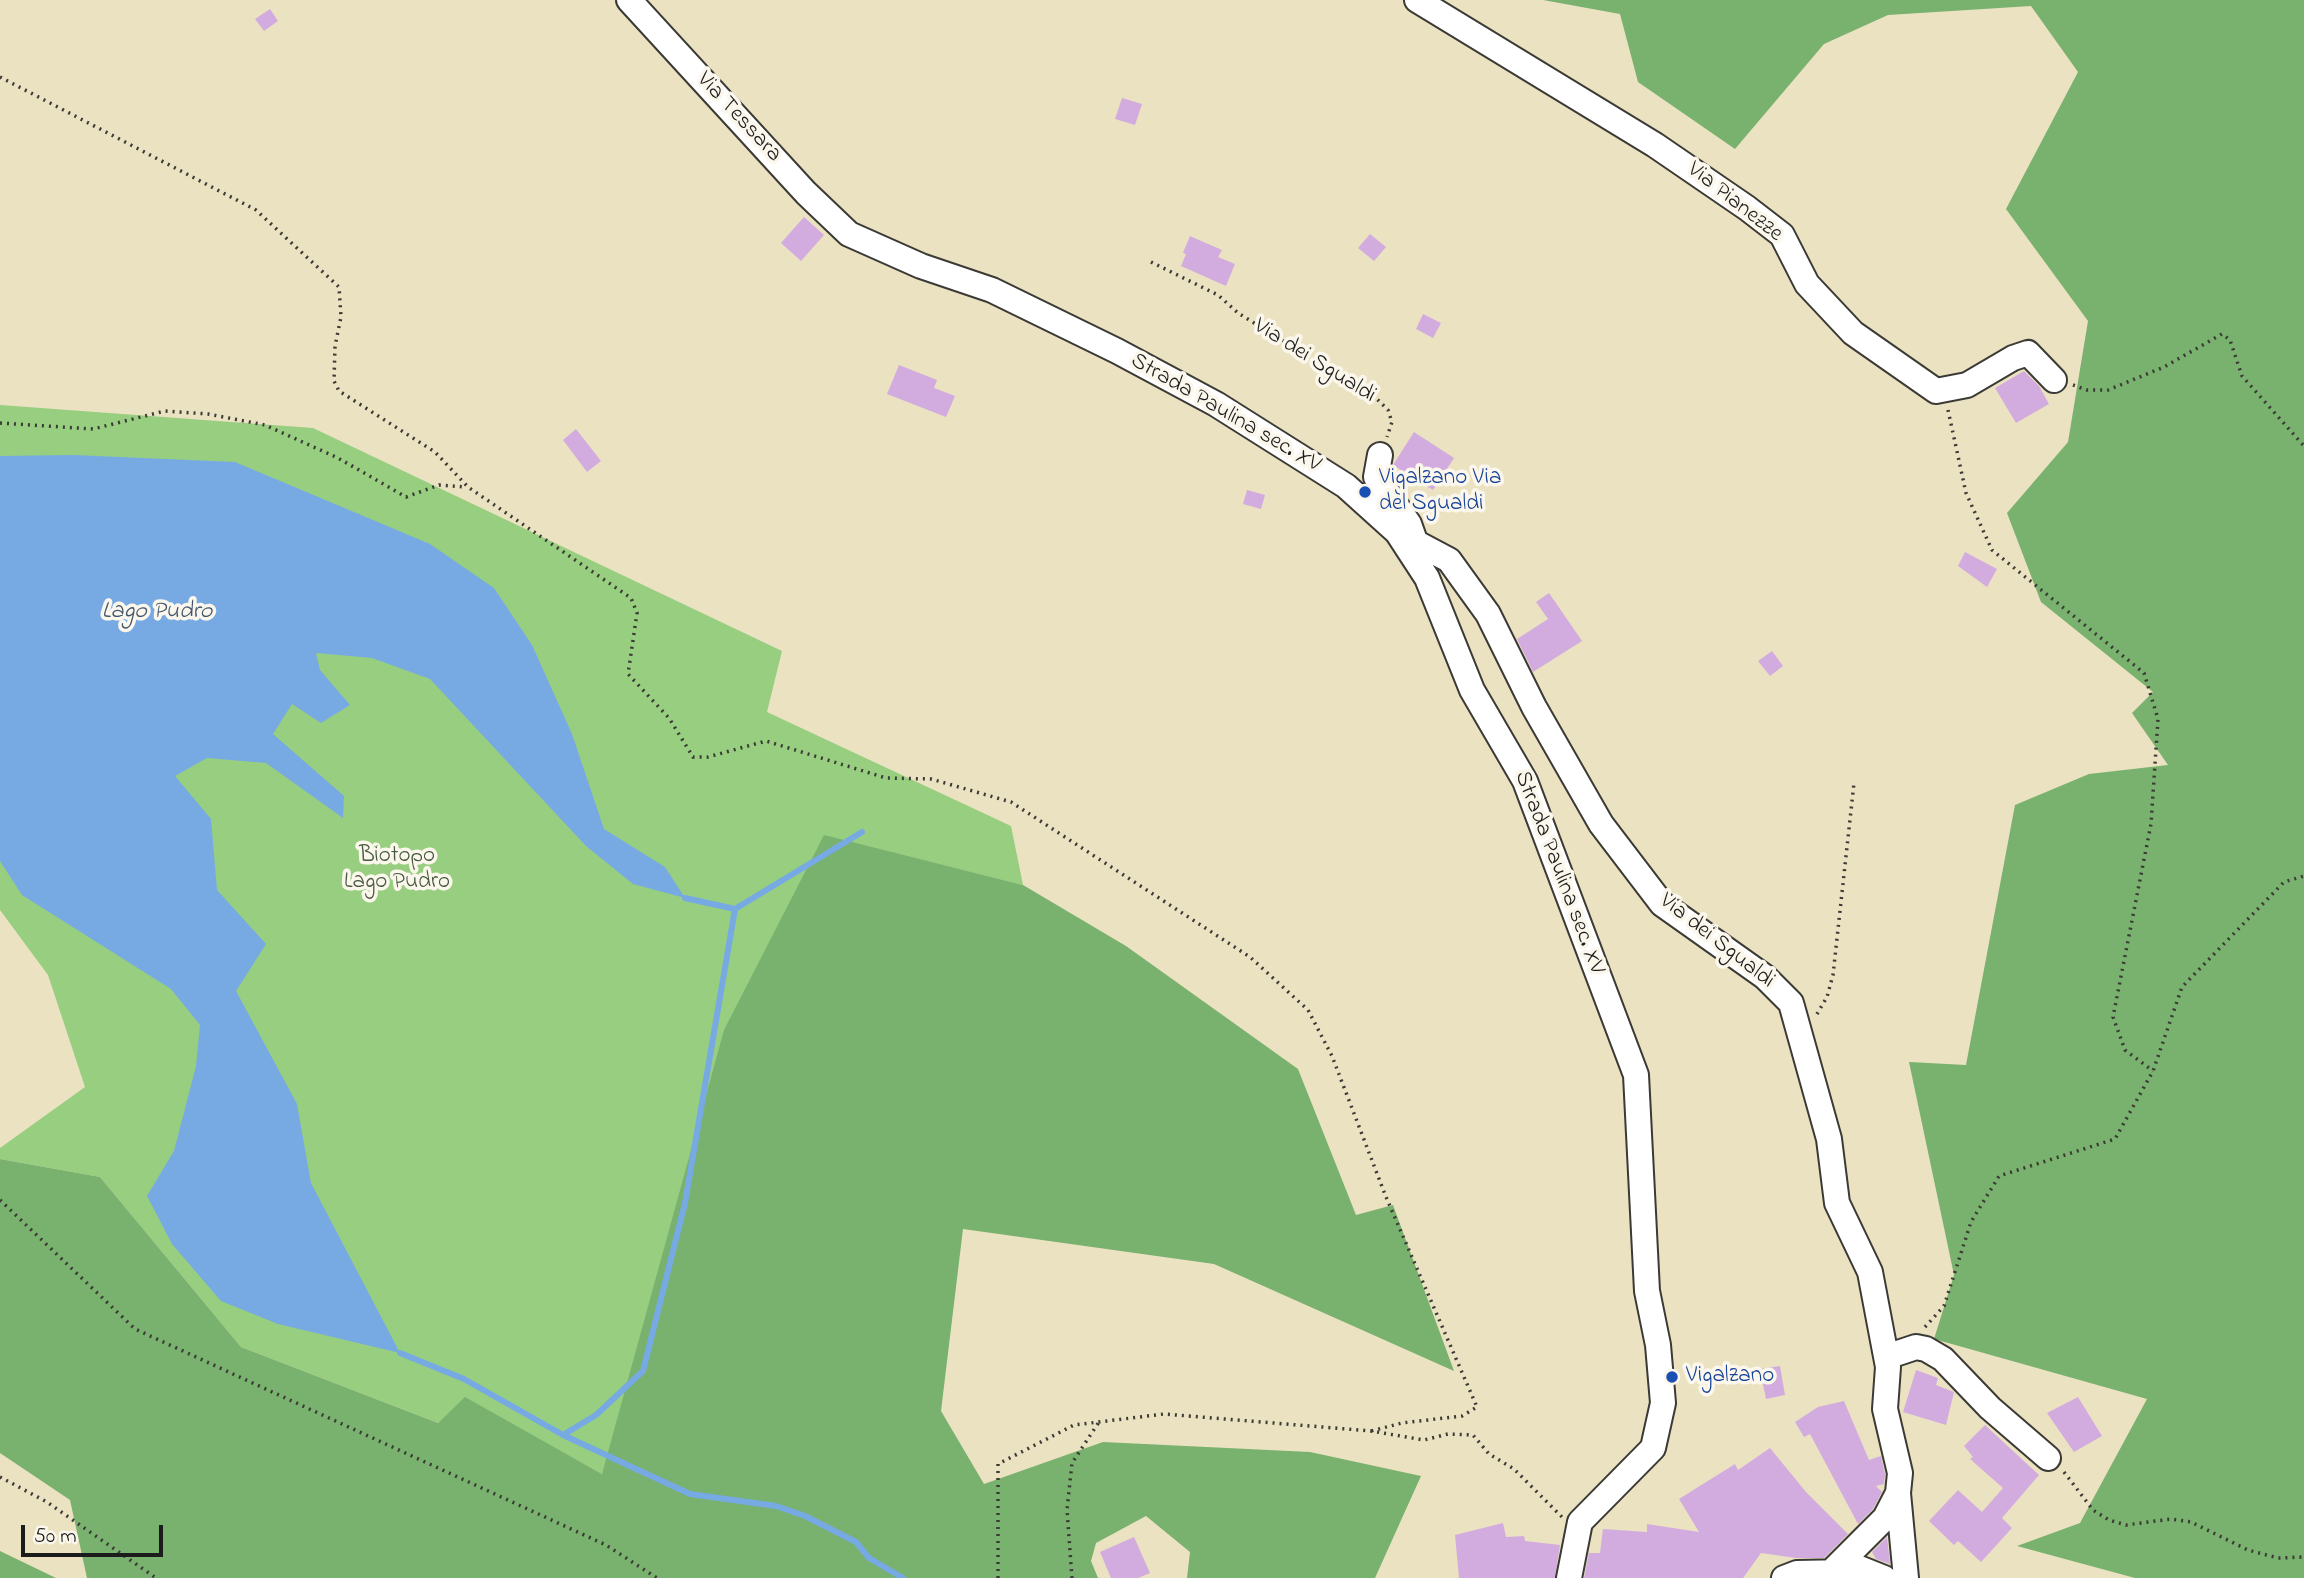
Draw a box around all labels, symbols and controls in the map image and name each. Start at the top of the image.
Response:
street label: Via Tessara [689,67,787,169]
street label: Via Pianezze [1681,157,1787,249]
street label: Via dei Sgualdi [1248,313,1380,411]
street label: Strada Paulina sec. XV [1125,348,1325,480]
place label: Vigalzano Via del Sgualdi [1379,465,1501,519]
marker: Vigalzano Via del Sgualdi [1357,484,1373,500]
water label: Lago Pudro [102,599,212,627]
street label: Strada Paulina sec. XV [1507,768,1609,978]
park label: Biotopo Lago Pudro [344,843,450,897]
street label: Via dei Sgualdi [1653,888,1779,996]
place label: Vigalzano [1686,1363,1774,1391]
marker: Vigalzano [1664,1369,1680,1385]
scale bar [24,1512,166,1556]
text: 50 m [34,1522,77,1552]

